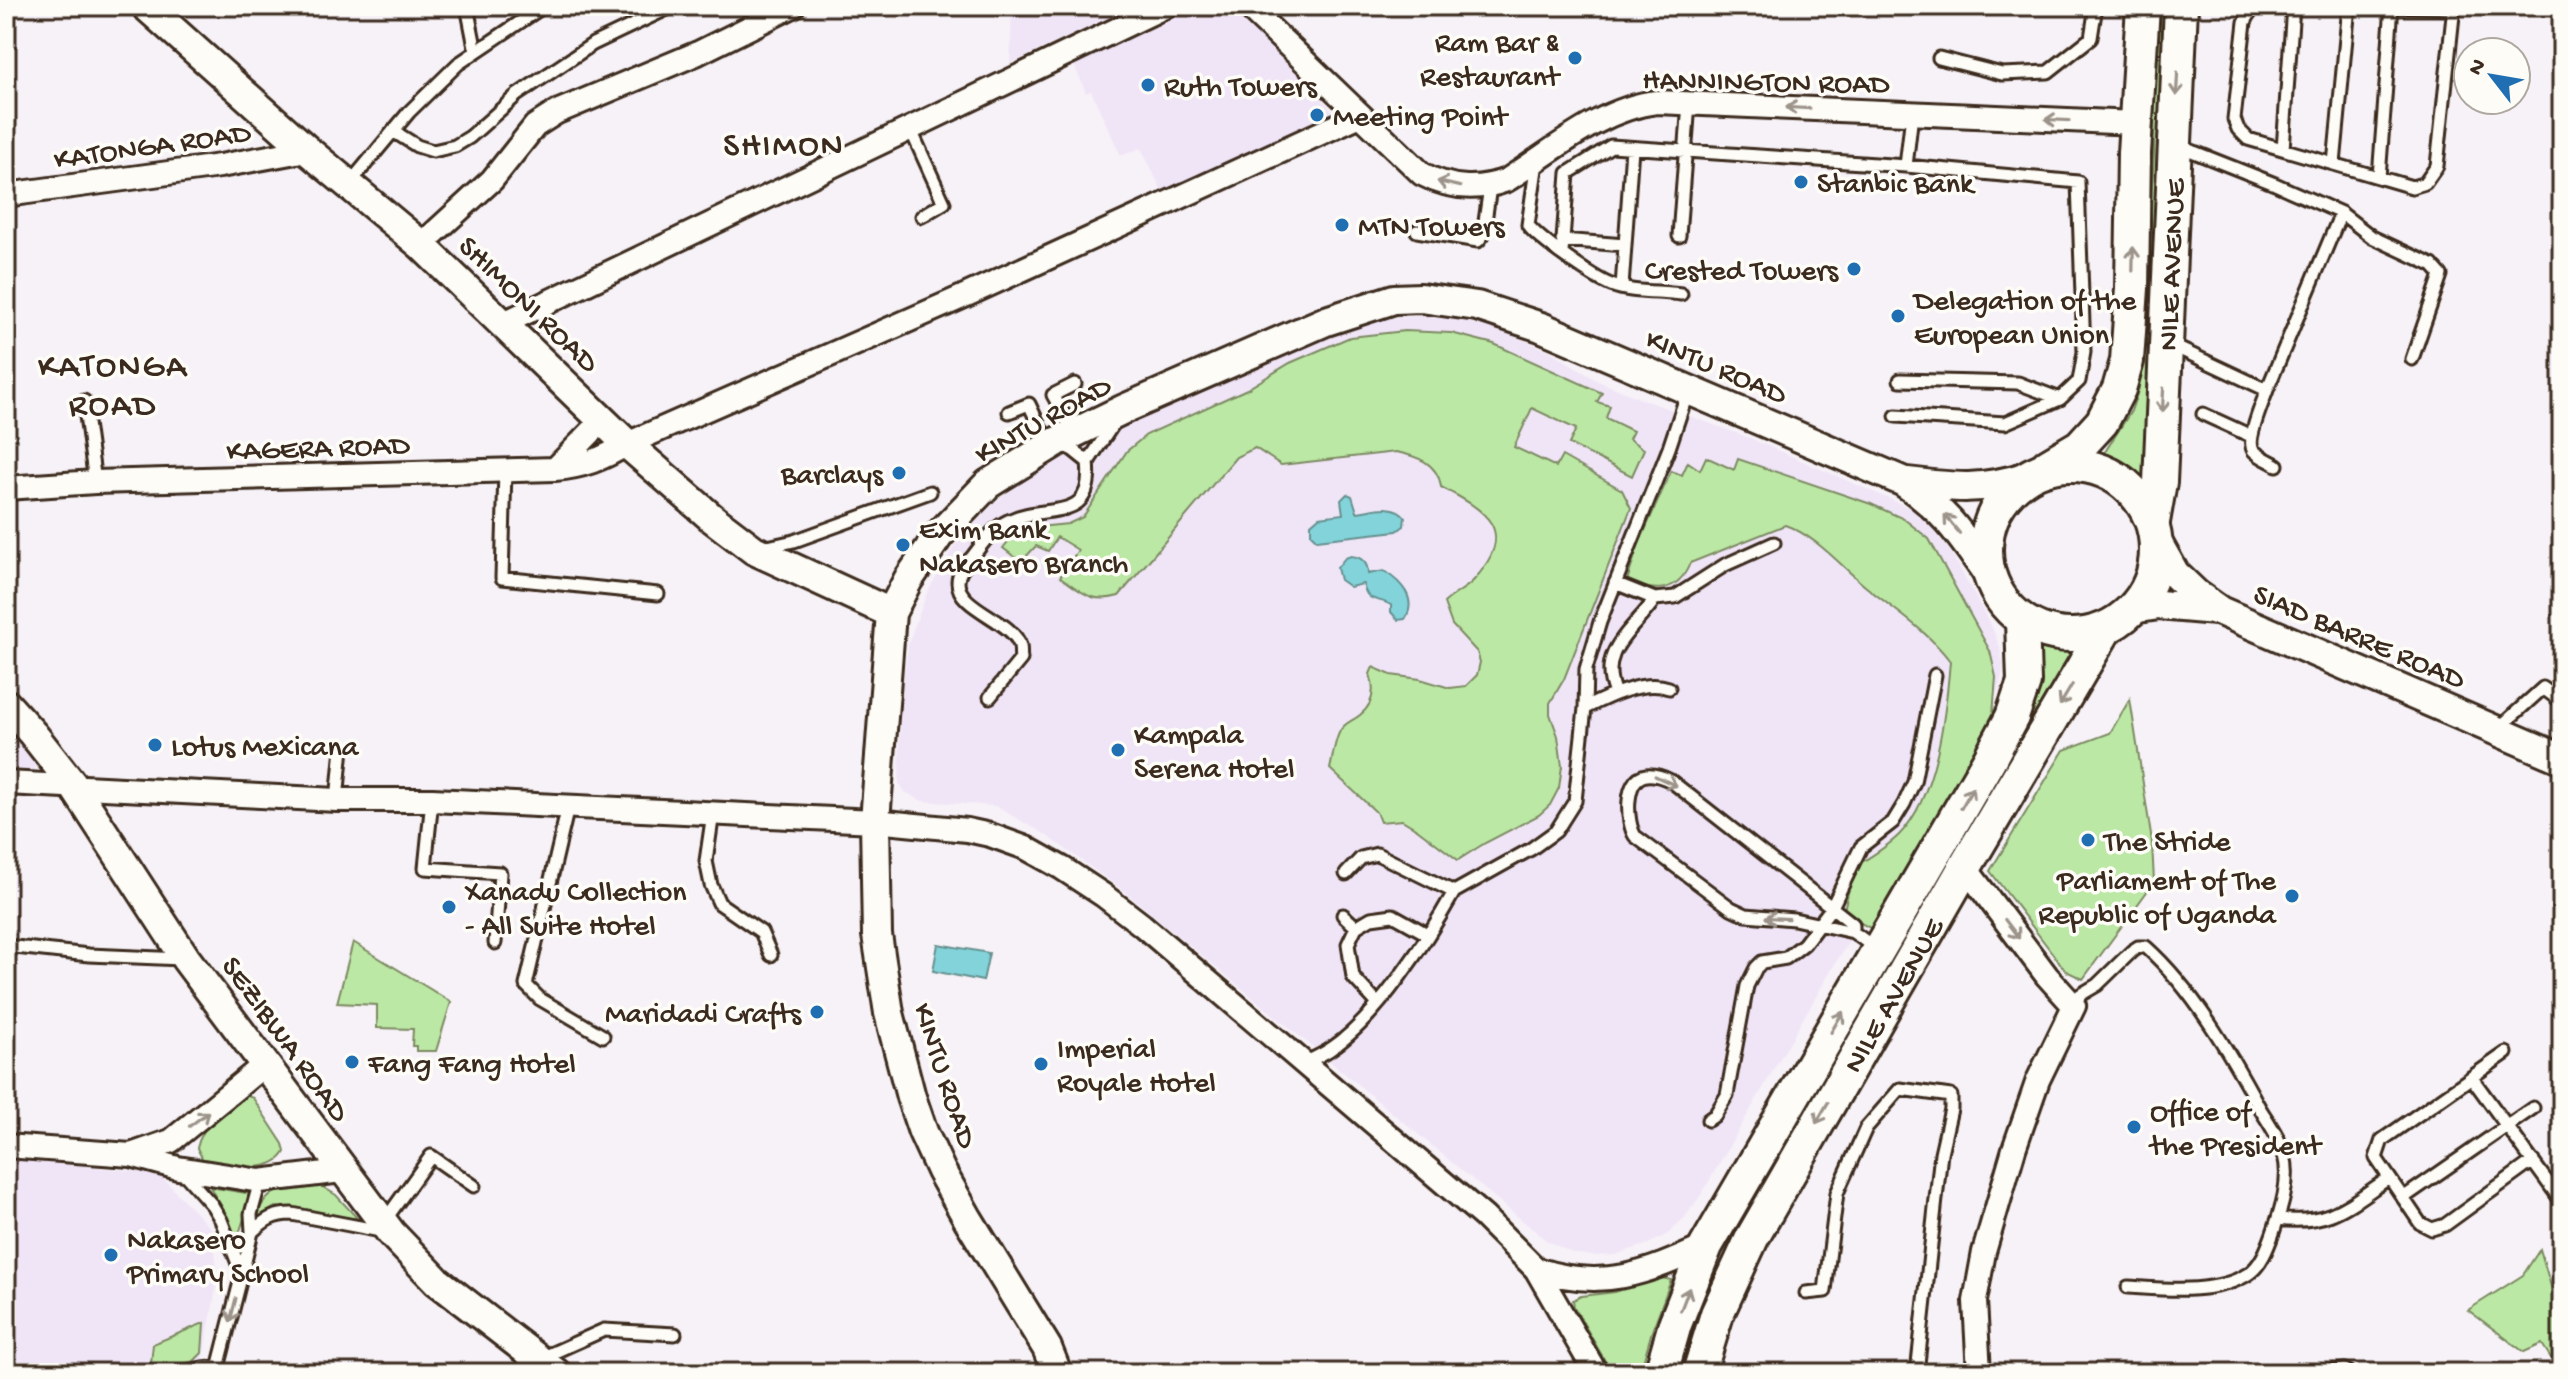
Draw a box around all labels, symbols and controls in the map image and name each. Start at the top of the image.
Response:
place label: Ram Bar & Restaurant [1420,28,1562,97]
north arrow [2452,36,2532,116]
marker: Ram Bar & Restaurant [1566,49,1584,67]
text: N [2463,55,2493,81]
street label: HANNINGTON ROAD [1642,65,1890,104]
one-way arrow [2169,70,2184,97]
place label: Ruth Towers [1164,72,1318,107]
marker: Ruth Towers [1139,76,1157,94]
one-way arrow [1785,101,1812,116]
place label: Meeting Point [1333,102,1510,137]
marker: Meeting Point [1308,106,1326,124]
one-way arrow [2044,112,2071,127]
street label: KATONGA ROAD [52,117,254,180]
district label: SHIMON [723,128,845,168]
place label: Stanbic Bank [1817,169,1976,204]
marker: Stanbic Bank [1792,173,1810,191]
one-way arrow [1436,176,1462,191]
street label: NILE AVENUE [2153,177,2195,352]
place label: MTN Towers [1358,212,1506,247]
marker: MTN Towers [1333,216,1351,234]
street label: SHIMONI ROAD [449,230,605,382]
one-way arrow [2125,246,2140,273]
place label: Crested Towers [1645,256,1839,291]
marker: Crested Towers [1845,260,1863,278]
place label: Delegation of the European Union [1912,286,2137,355]
marker: Delegation of the European Union [1889,307,1907,325]
street label: KINTU ROAD [1639,324,1792,415]
district label: KATONGA ROAD [38,349,188,428]
street label: KINTU ROAD [970,370,1119,474]
one-way arrow [2155,386,2170,413]
street label: KAGERA ROAD [226,430,411,471]
place label: Barclays [780,460,884,495]
marker: Barclays [890,464,908,482]
one-way arrow [1943,513,1961,534]
place label: Exim Bank Nakasero Branch [919,515,1128,584]
marker: Exim Bank Nakasero Branch [894,536,912,554]
street label: SIAD BARRE ROAD [2247,579,2470,700]
one-way arrow [2058,683,2074,706]
place label: Kampala Serena Hotel [1134,720,1295,789]
place label: Lotus Mexicana [171,732,360,767]
marker: Lotus Mexicana [146,736,164,754]
marker: Kampala Serena Hotel [1109,741,1127,759]
one-way arrow [1654,774,1678,789]
one-way arrow [1959,787,1975,810]
place label: The Stride [2102,827,2231,862]
marker: The Stride [2079,831,2097,849]
place label: Parliament of The Republic of Uganda [2038,866,2277,935]
place label: Xanadu Collection - All Suite Hotel [464,877,687,946]
marker: Parliament of The Republic of Uganda [2283,887,2301,905]
marker: Xanadu Collection - All Suite Hotel [440,898,458,916]
one-way arrow [1764,910,1791,925]
street label: NILE AVENUE [1838,912,1954,1080]
one-way arrow [2003,918,2020,939]
street label: SEZIBWA ROAD [212,951,355,1131]
place label: Maridadi Crafts [605,999,802,1034]
street label: KINTU ROAD [903,1000,983,1154]
marker: Maridadi Crafts [808,1003,826,1021]
one-way arrow [1830,1011,1845,1035]
place label: Imperial Royale Hotel [1057,1034,1216,1103]
place label: Fang Fang Hotel [367,1049,576,1084]
marker: Fang Fang Hotel [343,1053,361,1071]
marker: Imperial Royale Hotel [1032,1055,1050,1073]
place label: Office of the President [2148,1097,2323,1166]
one-way arrow [1814,1101,1830,1124]
one-way arrow [188,1111,210,1128]
marker: Office of the President [2125,1118,2143,1136]
place label: Nakasero Primary School [126,1225,309,1294]
marker: Nakasero Primary School [102,1246,120,1264]
one-way arrow [1678,1287,1693,1312]
one-way arrow [224,1296,239,1322]

